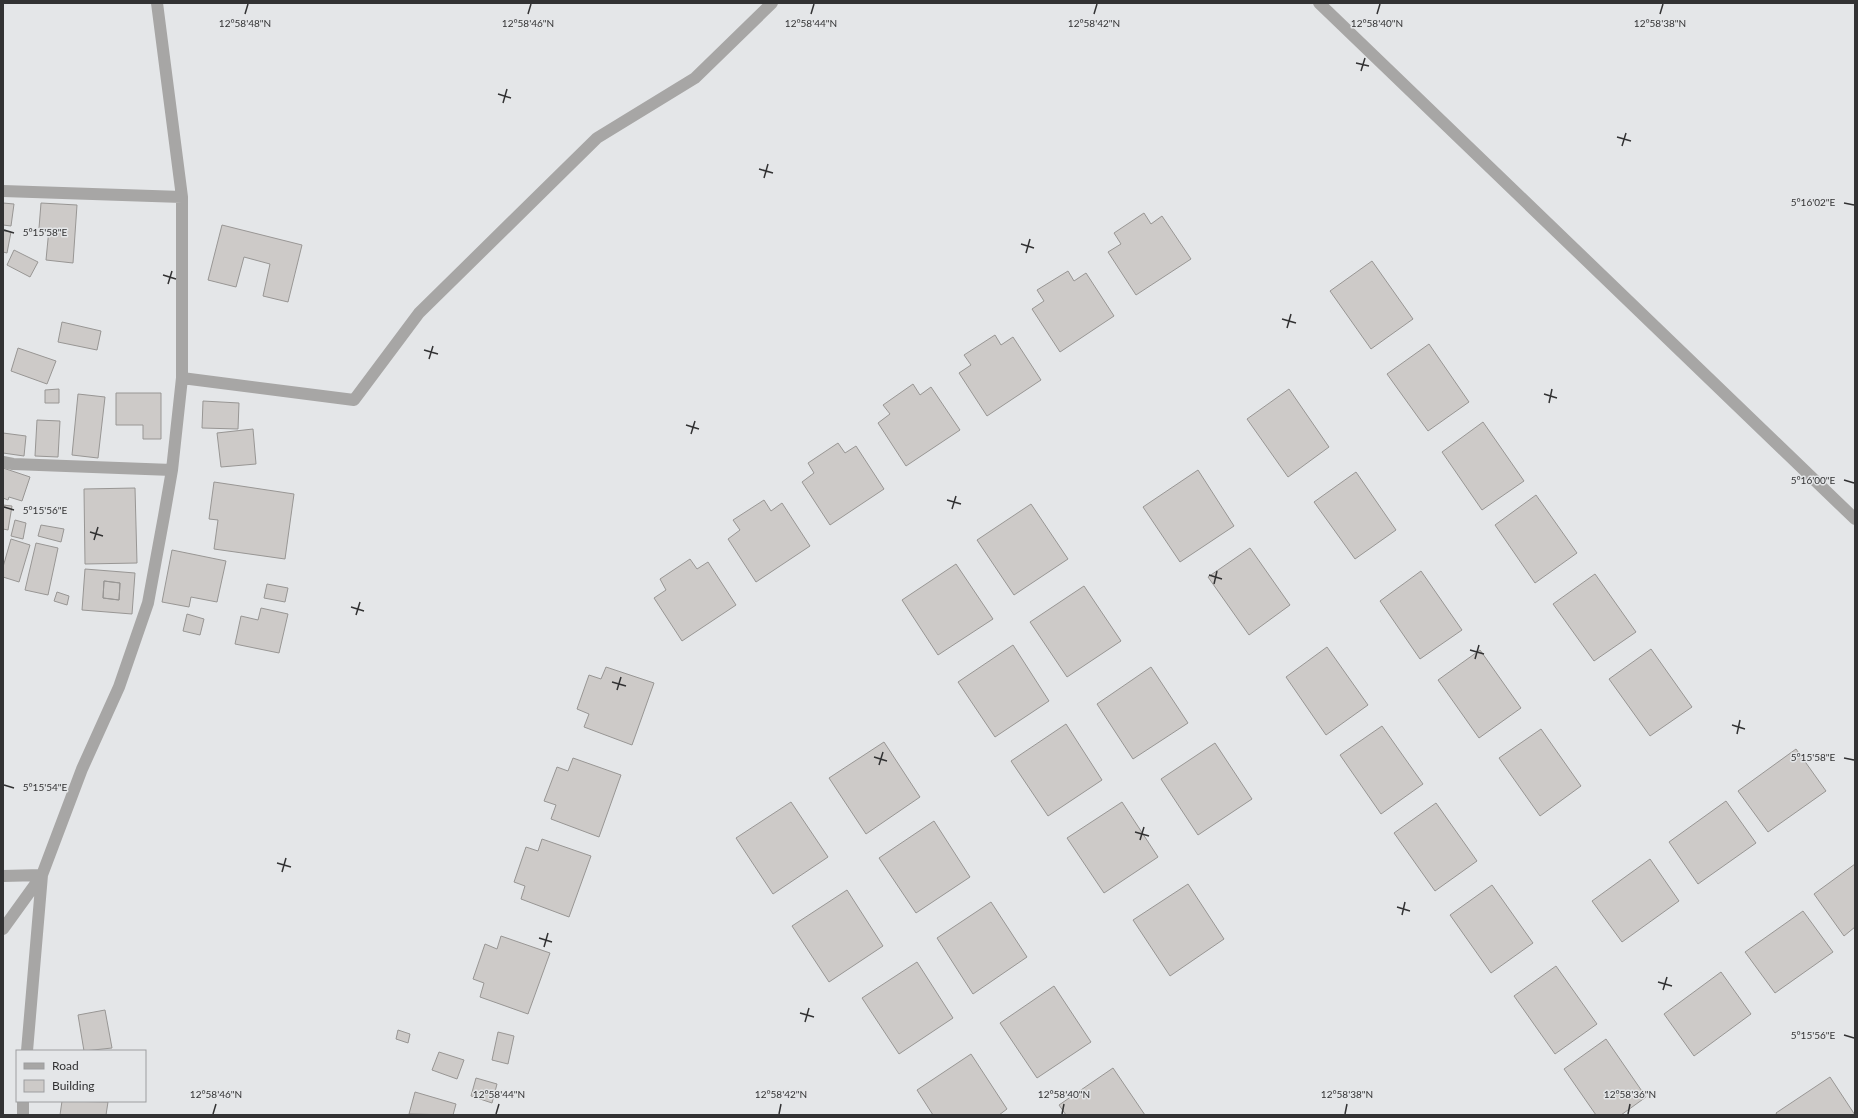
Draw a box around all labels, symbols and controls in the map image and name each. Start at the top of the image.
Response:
text: 12°58'48"N [219,17,271,29]
text: 12°58'46"N [502,17,554,29]
text: 12°58'44"N [785,17,837,29]
text: 12°58'42"N [1068,17,1120,29]
text: 12°58'40"N [1351,17,1403,29]
text: 12°58'38"N [1634,17,1686,29]
text: 5°16'02"E [1791,196,1836,208]
text: 5°15'58"E [23,226,68,238]
text: 5°16'00"E [1791,474,1836,486]
text: 5°15'56"E [23,504,68,516]
text: 5°15'58"E [1791,751,1836,763]
text: 5°15'54"E [23,781,68,793]
text: 5°15'56"E [1791,1029,1836,1041]
legend [16,1050,146,1102]
text: Road [52,1058,79,1073]
text: Building [52,1078,95,1093]
text: 12°58'46"N [190,1088,242,1100]
text: 12°58'44"N [473,1088,525,1100]
text: 12°58'42"N [755,1088,807,1100]
text: 12°58'40"N [1038,1088,1090,1100]
text: 12°58'38"N [1321,1088,1373,1100]
text: 12°58'36"N [1604,1088,1656,1100]

